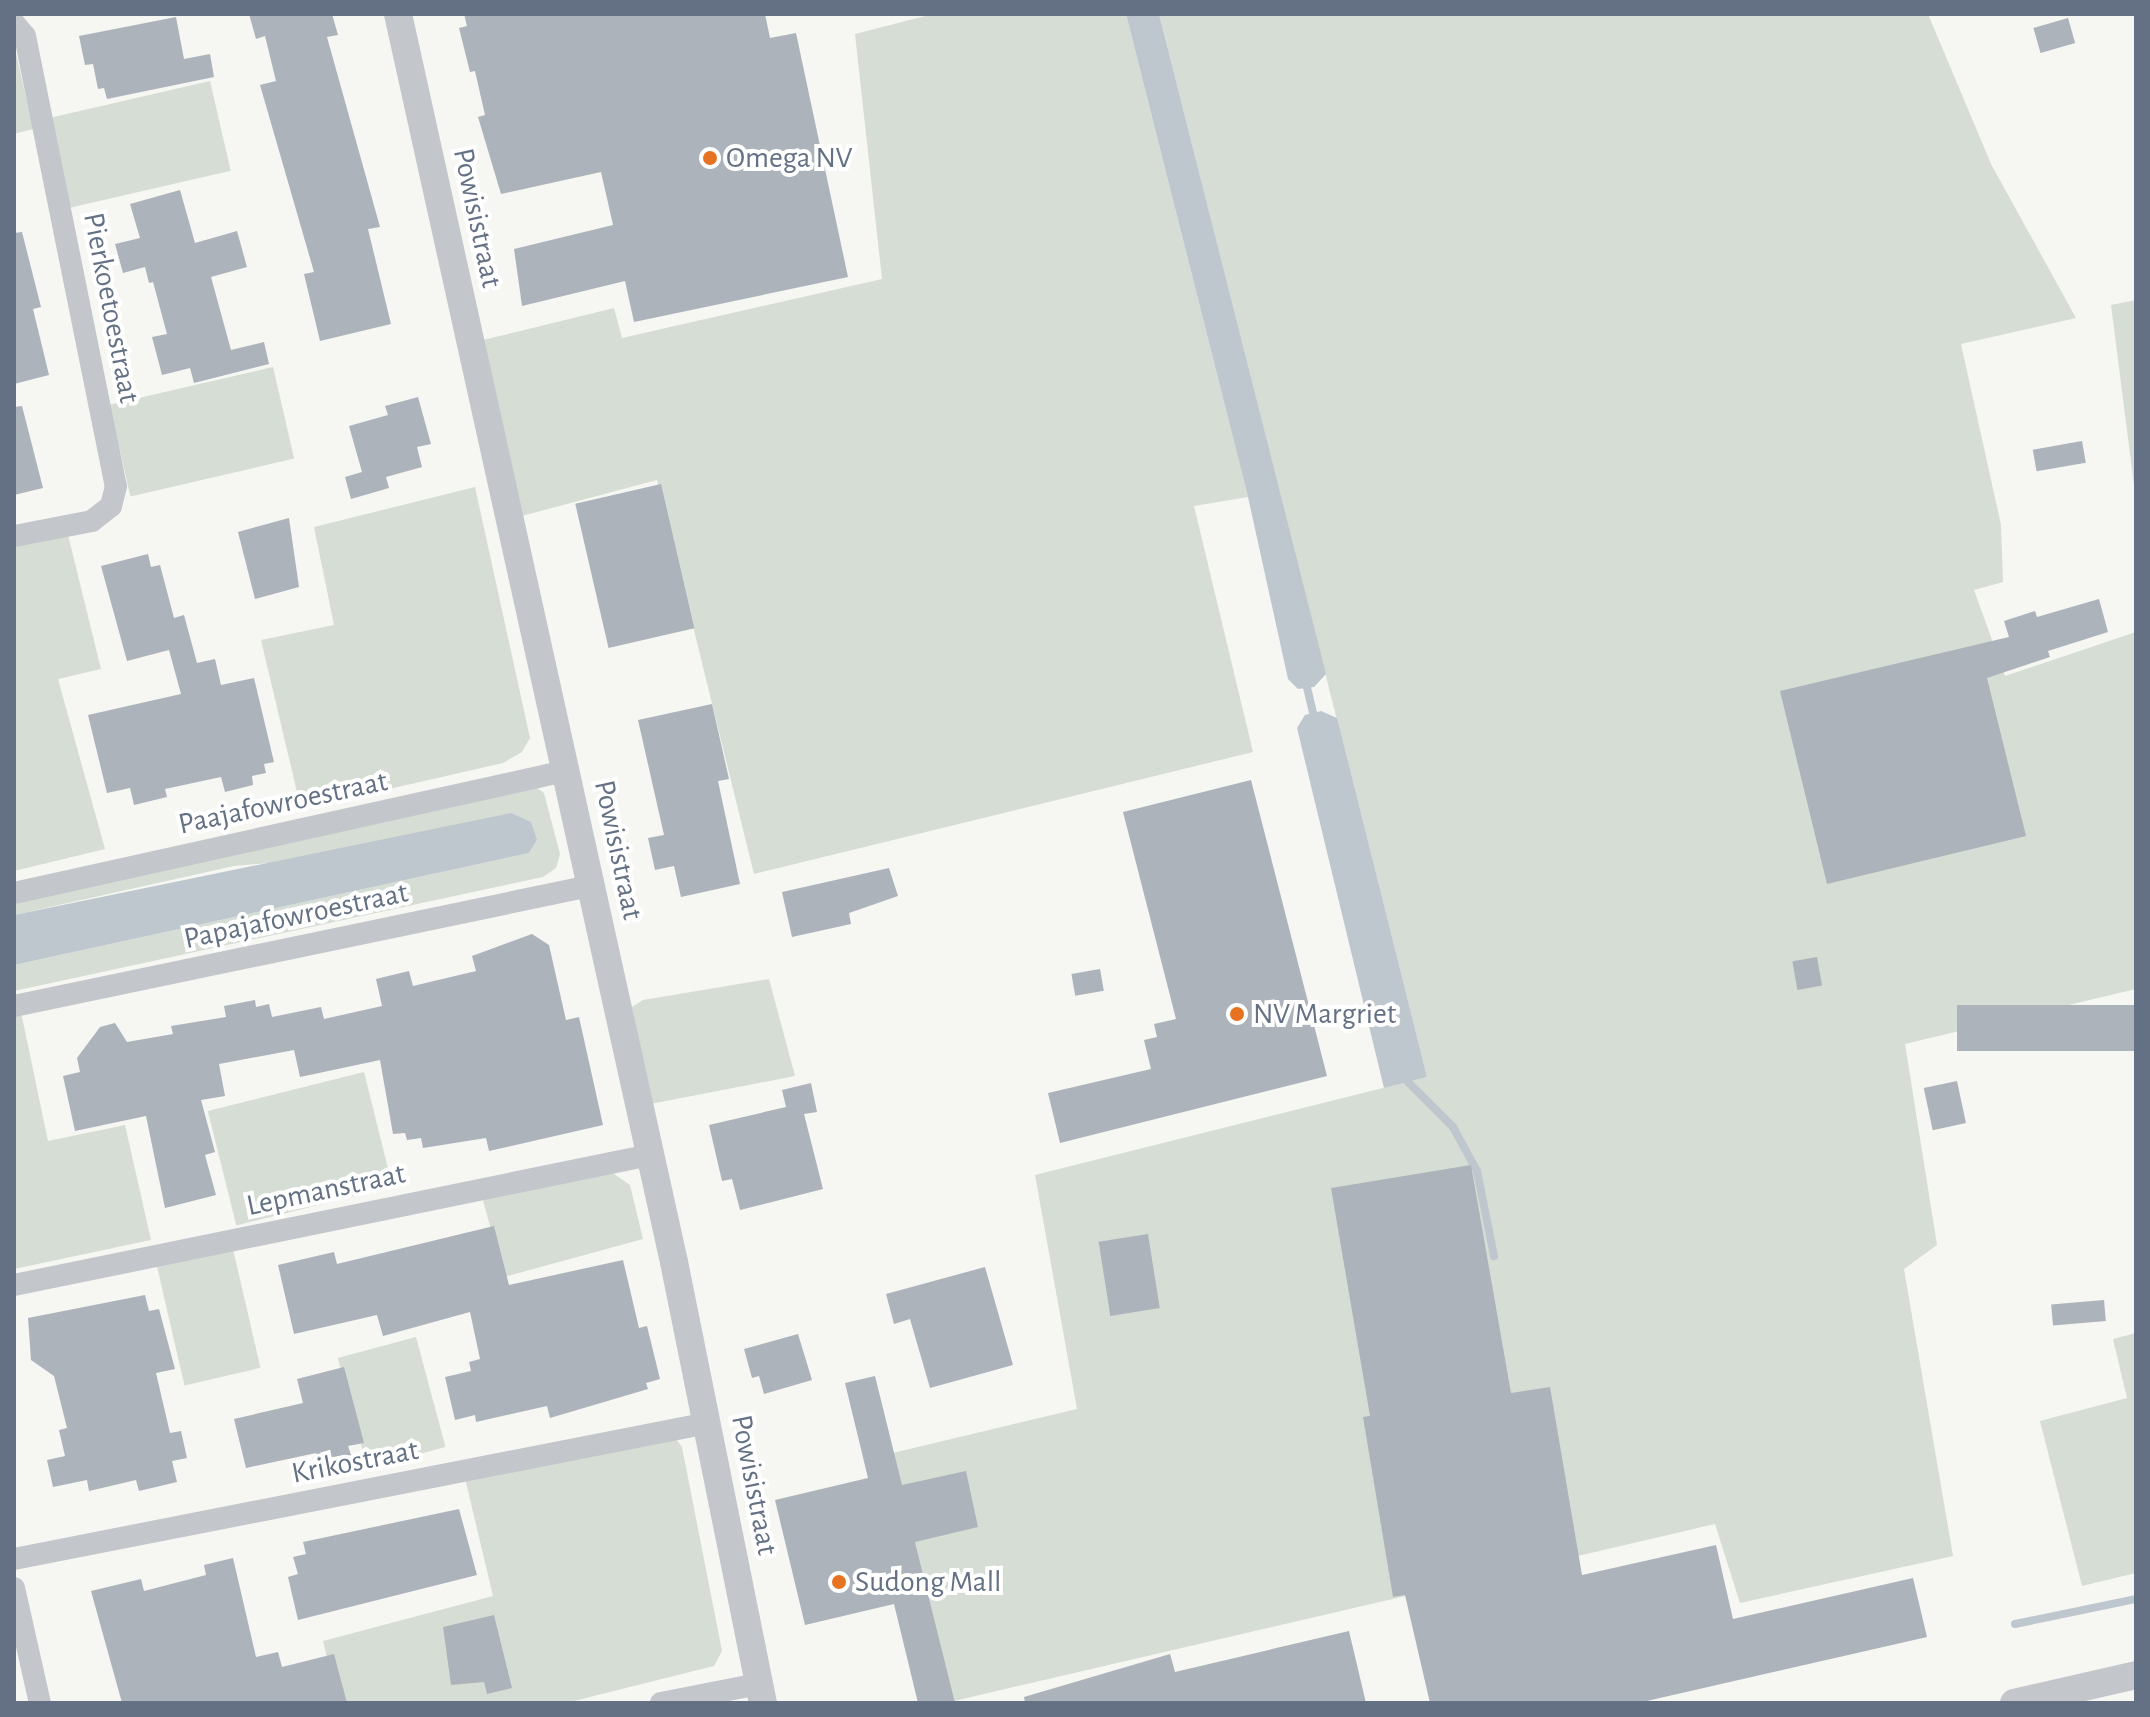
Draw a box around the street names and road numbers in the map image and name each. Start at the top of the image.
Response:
street label: Powisistraat [445,145,509,291]
street label: Pierkoetoestraat [75,210,147,406]
street label: Paajafowroestraat [175,763,391,843]
street label: Powisistraat [586,777,650,923]
street label: Papajafowroestraat [181,875,411,957]
street label: Lepmanstraat [243,1156,409,1224]
street label: Powisistraat [723,1412,785,1558]
street label: Krikostraat [289,1432,421,1492]

